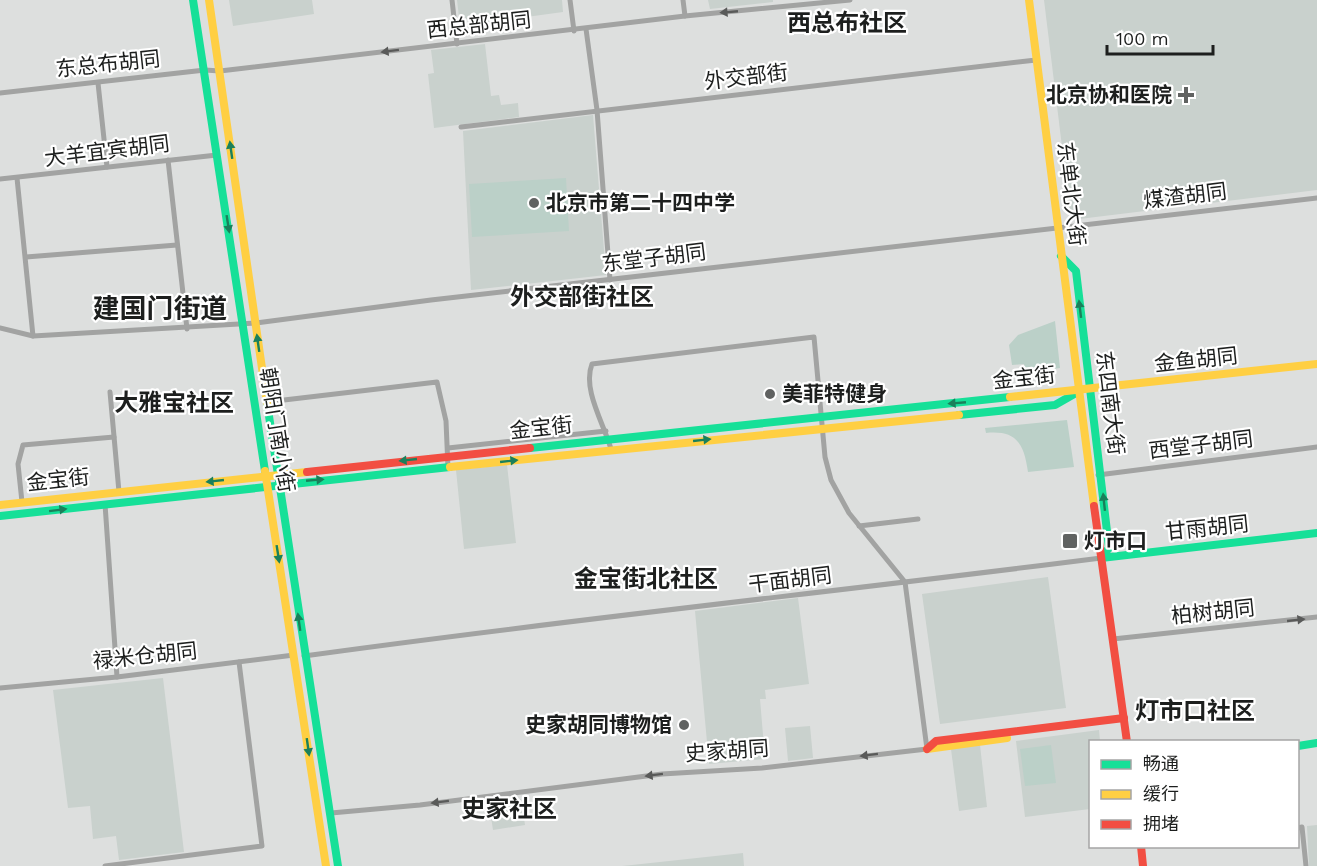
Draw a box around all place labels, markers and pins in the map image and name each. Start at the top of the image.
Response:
place label: 北京协和医院 [1046,82,1172,107]
marker: 北京协和医院 [1177,86,1195,104]
place label: 北京市第二十四中学 [546,190,735,215]
marker: 北京市第二十四中学 [527,196,541,210]
place label: 美菲特健身 [782,381,887,406]
marker: 美菲特健身 [763,387,777,401]
place label: 灯市口 [1084,528,1147,553]
marker: 灯市口 [1061,532,1079,550]
place label: 史家胡同博物馆 [525,712,672,737]
marker: 史家胡同博物馆 [677,718,691,732]

